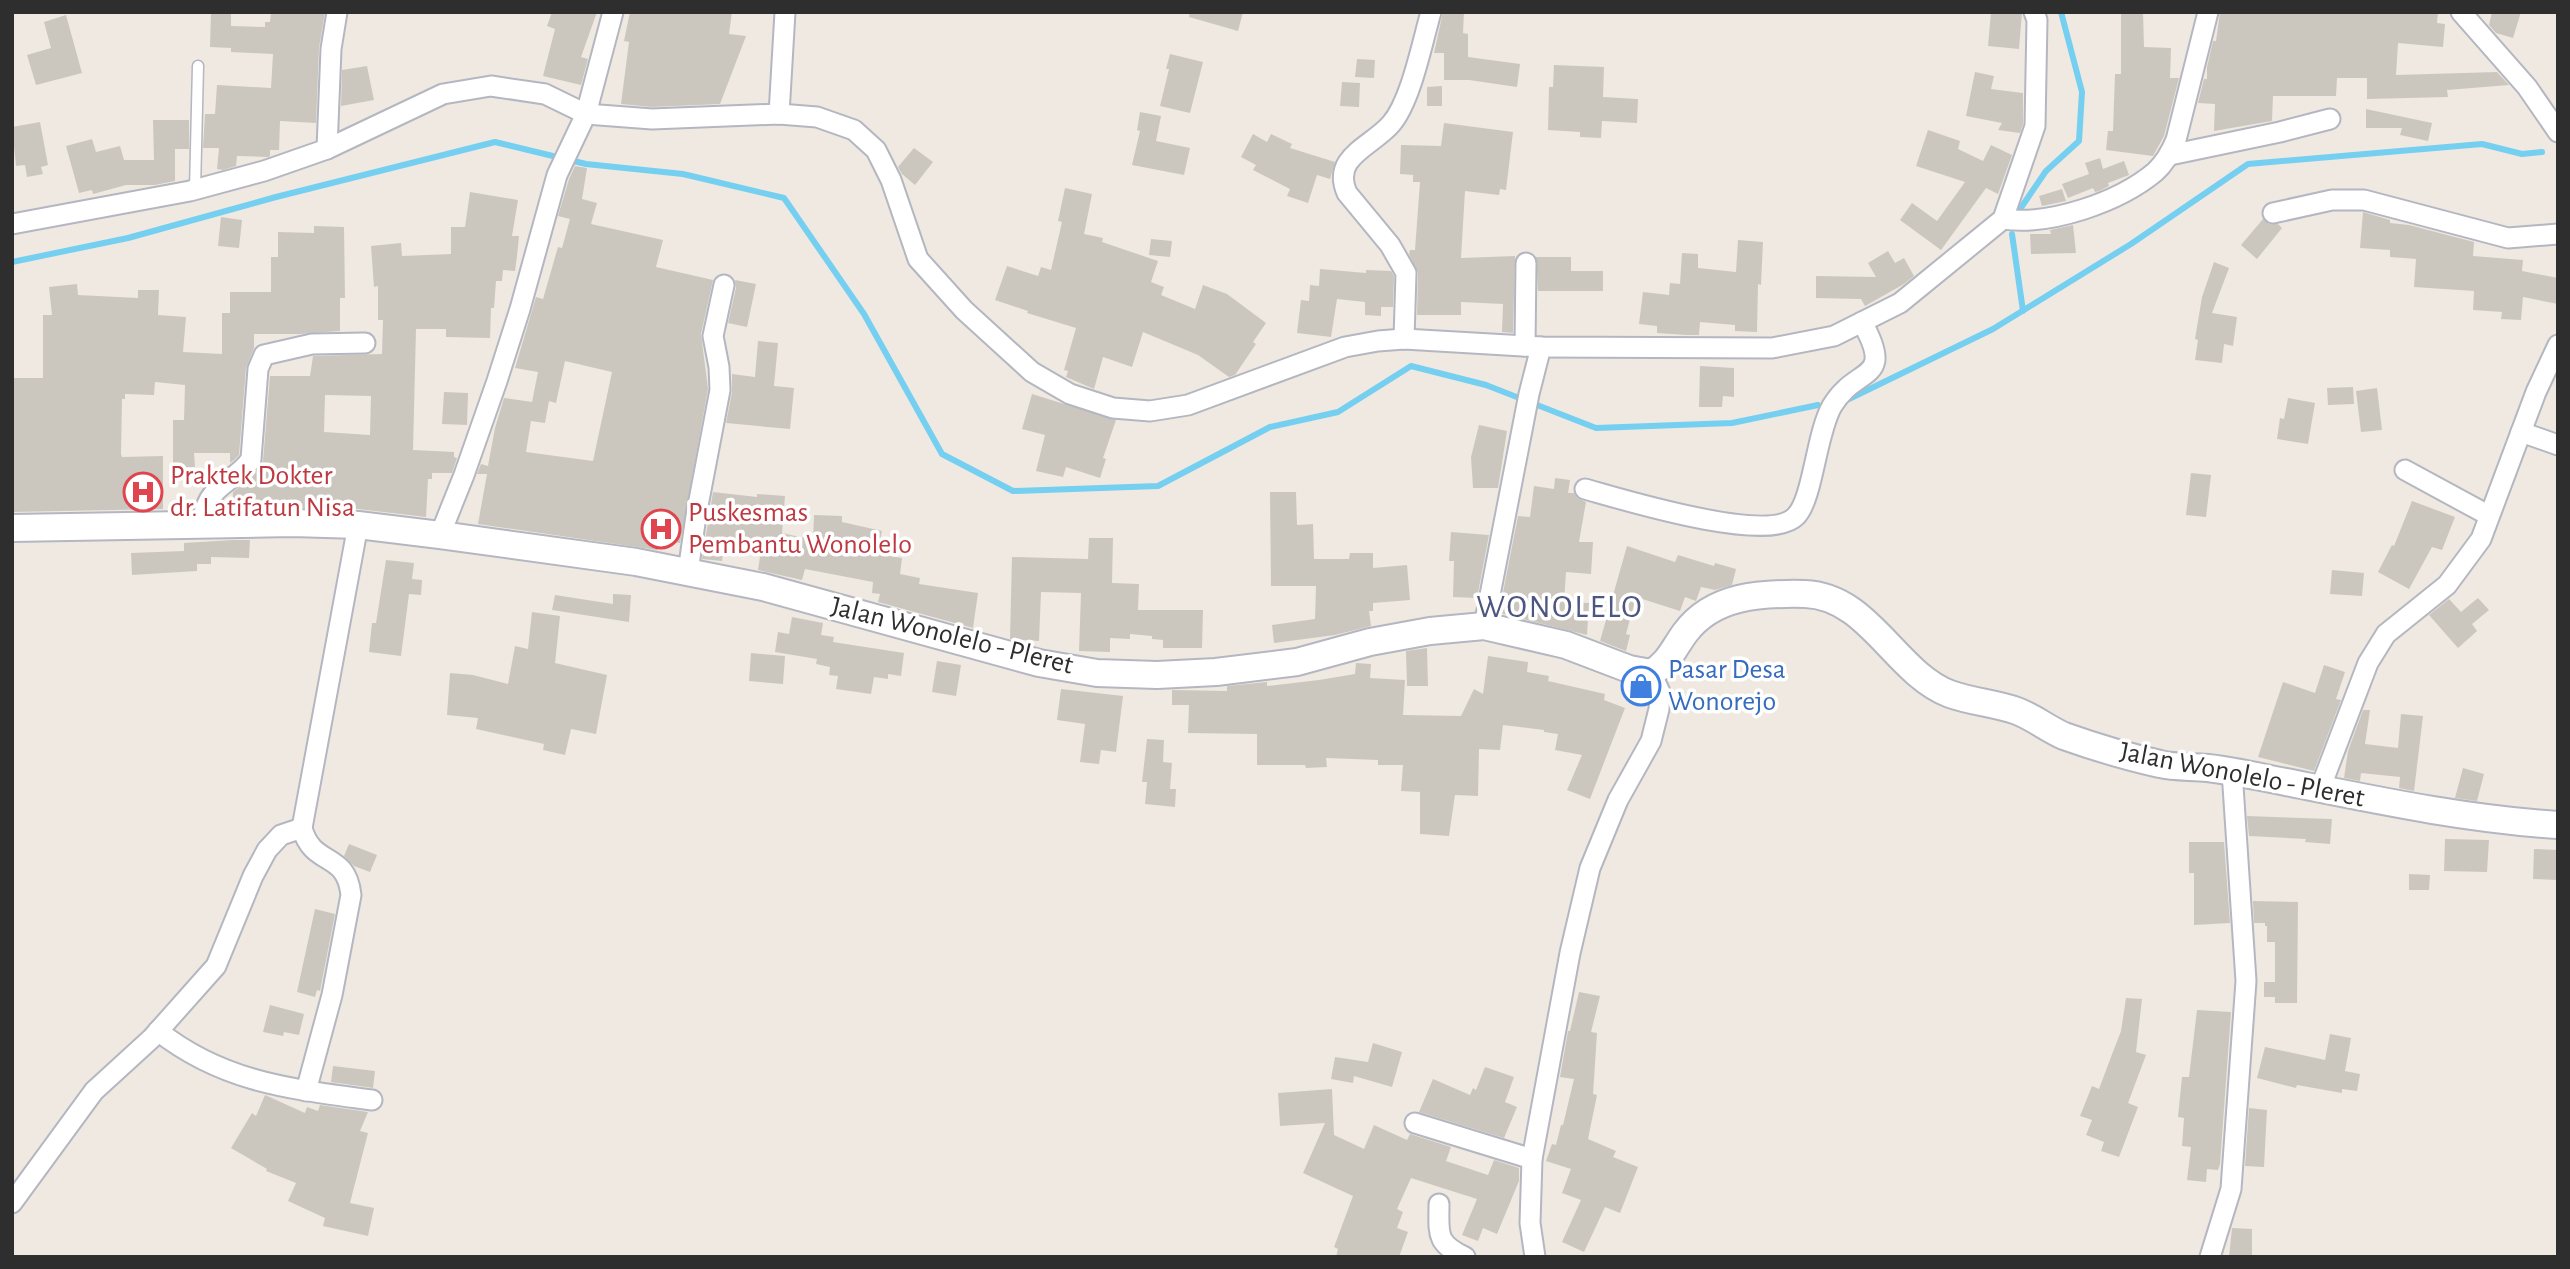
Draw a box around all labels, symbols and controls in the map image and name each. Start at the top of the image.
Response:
place label: Praktek Dokter dr. Latifatun Nisa [170,462,355,522]
hospital icon: Praktek Dokter dr. Latifatun Nisa [122,471,164,513]
place label: Puskesmas Pembantu Wonolelo [688,499,912,559]
hospital icon: Puskesmas Pembantu Wonolelo [640,508,682,550]
district label: WONOLELO [1476,591,1644,623]
street label: Jalan Wonolelo - Pleret [828,592,1076,680]
place label: Pasar Desa Wonorejo [1668,656,1786,716]
shop icon: Pasar Desa Wonorejo [1620,665,1662,707]
street label: Jalan Wonolelo - Pleret [2117,738,2367,812]

